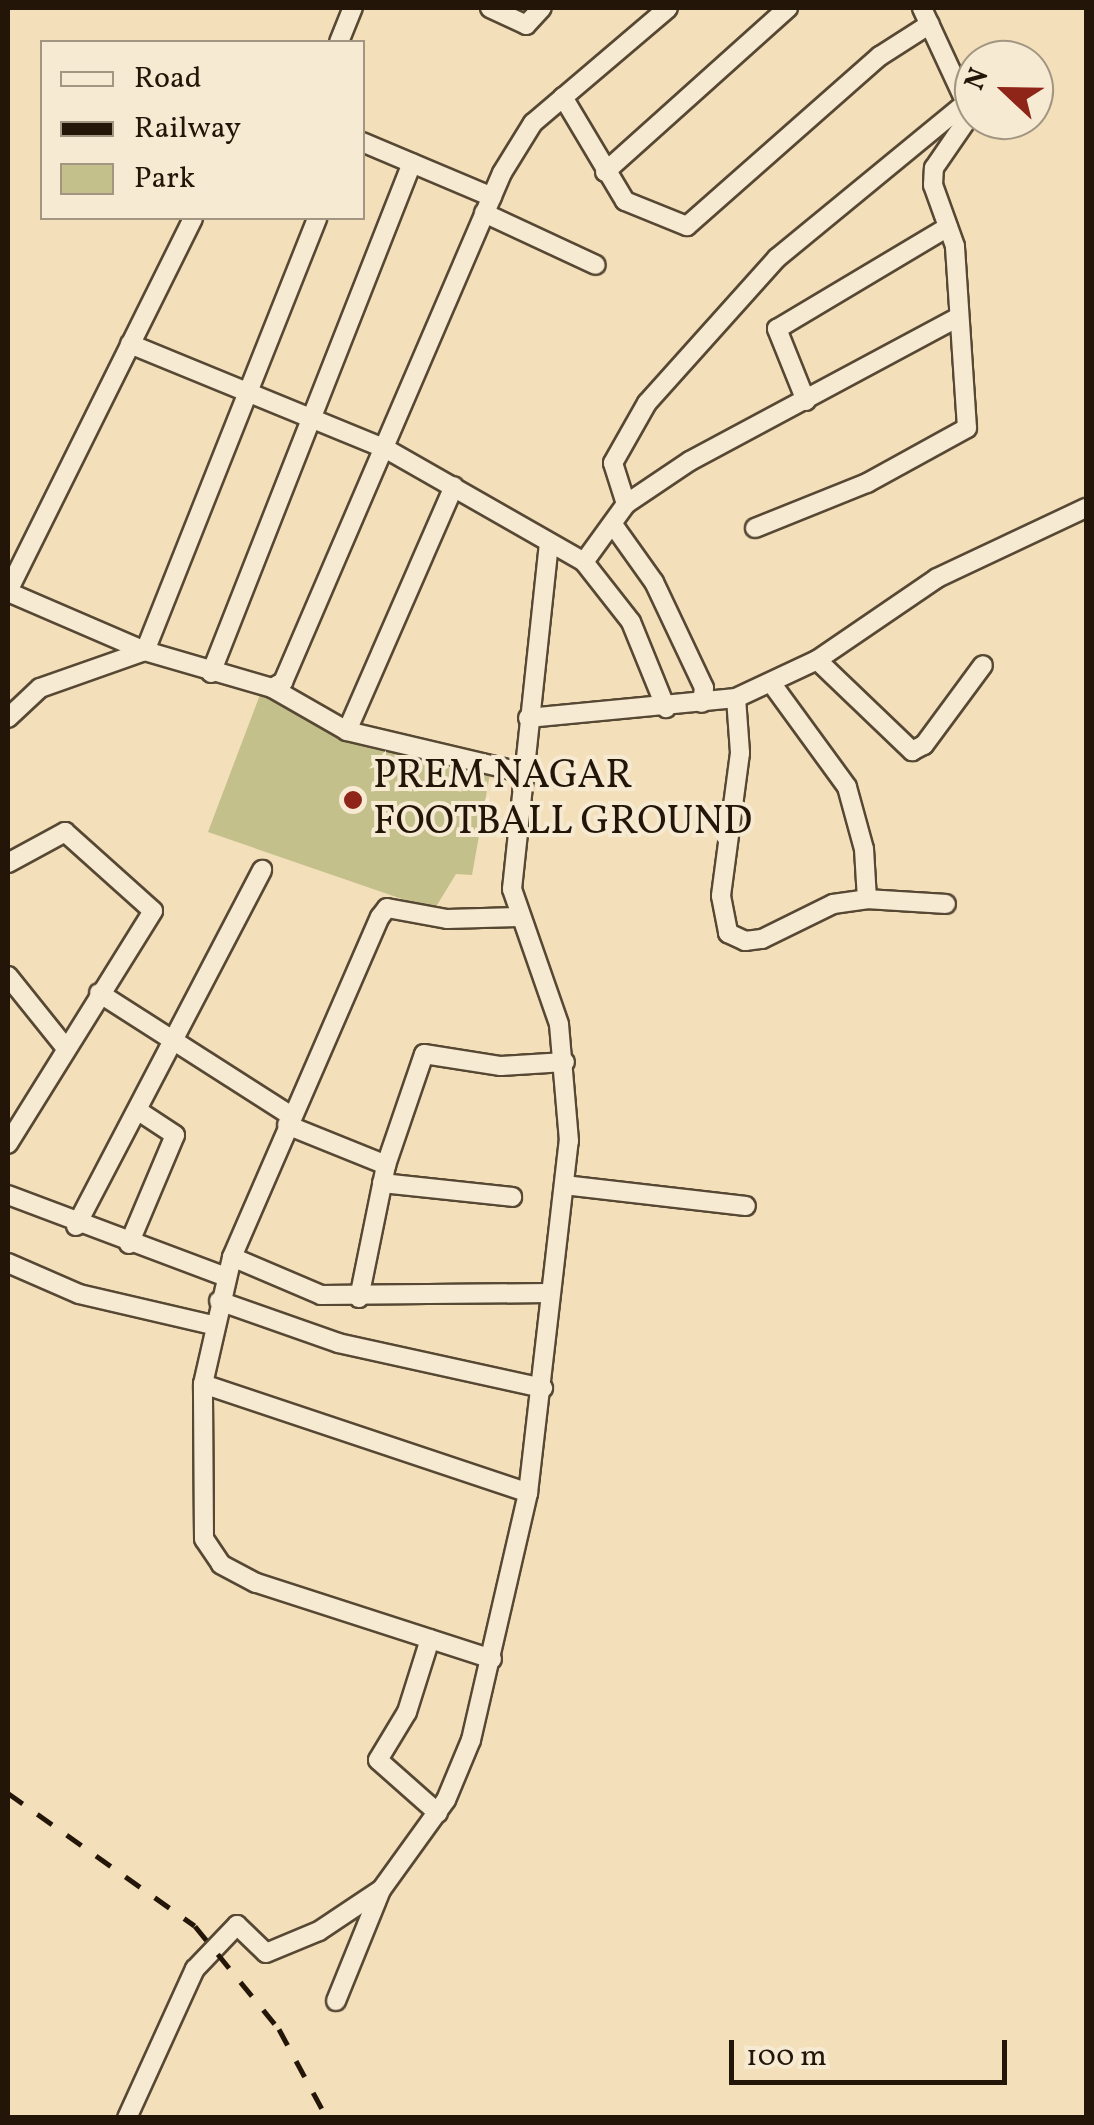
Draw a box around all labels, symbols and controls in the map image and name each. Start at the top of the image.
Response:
legend [40,40,365,220]
north arrow [954,40,1054,140]
text: Road [134,58,202,100]
text: N [956,63,999,96]
text: Railway [134,108,241,150]
text: Park [134,158,195,200]
place label: PREM NAGAR FOOTBALL GROUND [373,753,752,847]
marker: PREM NAGAR FOOTBALL GROUND [342,789,364,811]
scale bar [734,2020,1012,2082]
text: 100 m [746,2036,827,2078]

